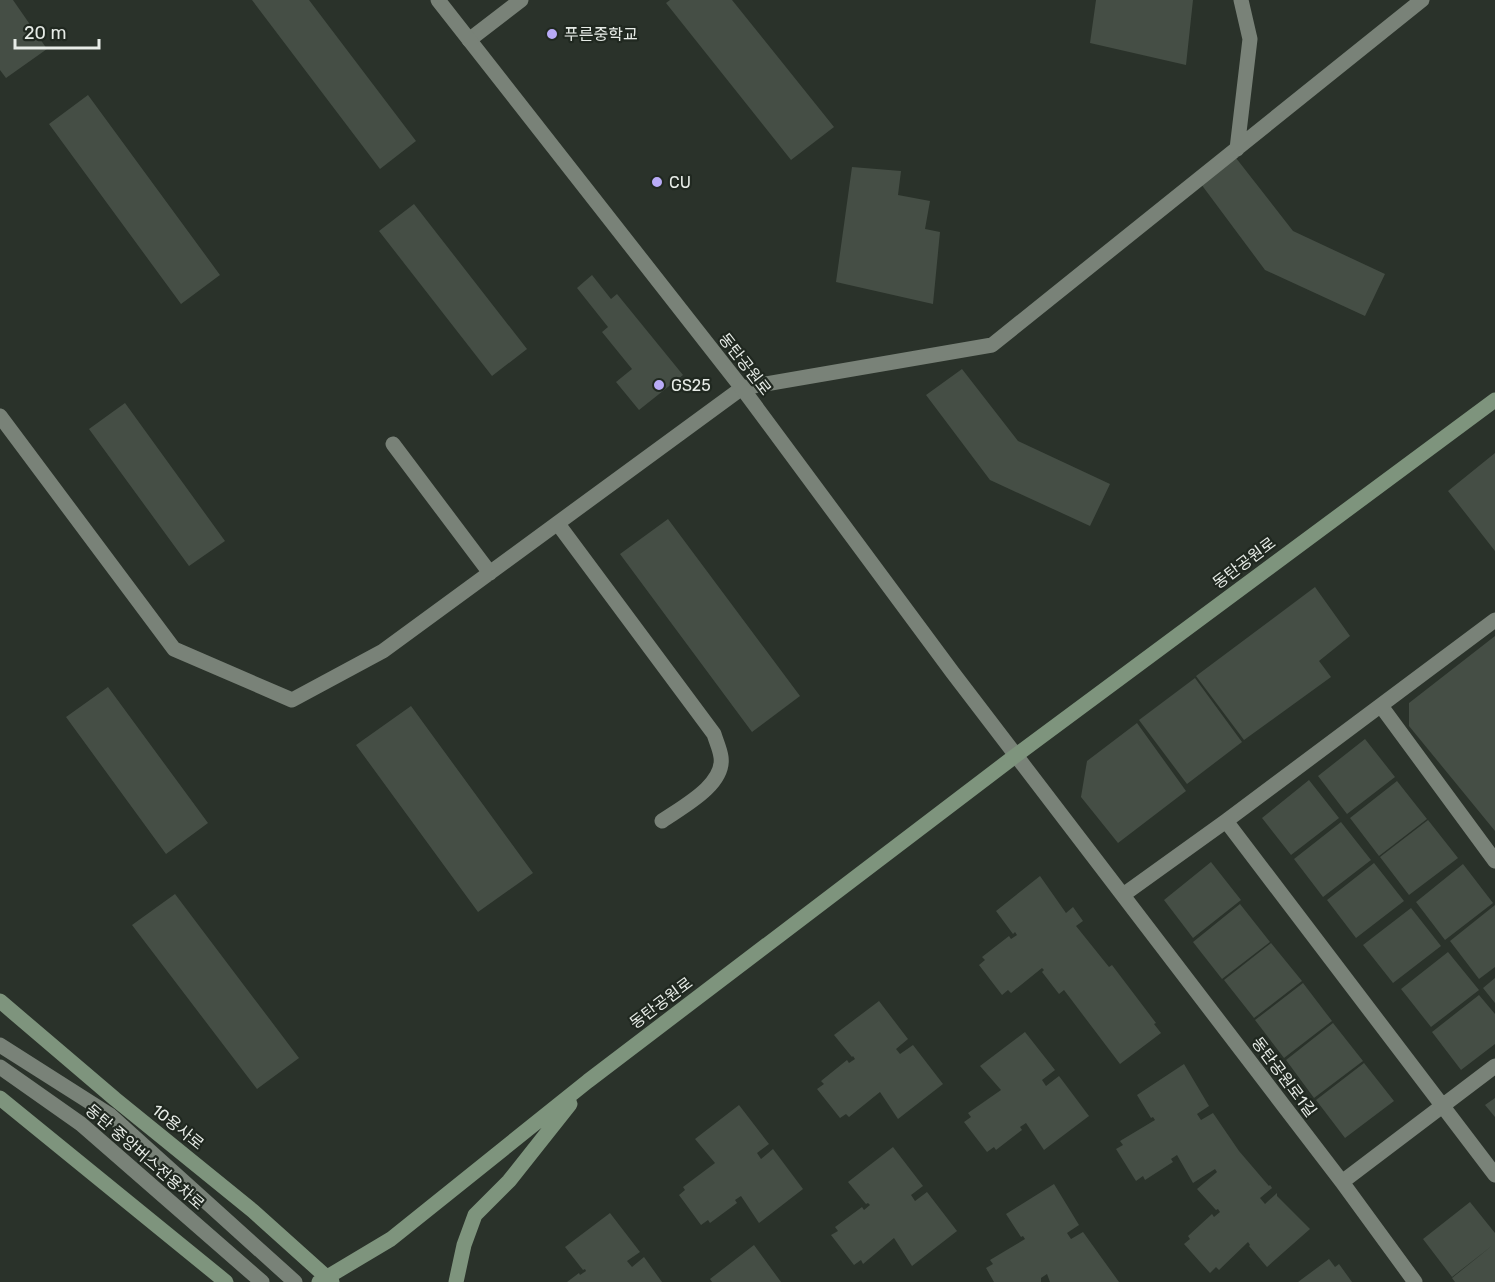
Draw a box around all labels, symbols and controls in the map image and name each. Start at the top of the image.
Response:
scale bar [15,12,99,50]
text: 20 m [24,22,66,44]
place label: 푸른중학교 [564,25,638,44]
marker: 푸른중학교 [545,27,559,41]
place label: CU [669,173,691,192]
marker: CU [650,175,664,189]
street label: 동탄공원로 [715,329,775,399]
place label: GS25 [671,376,711,395]
marker: GS25 [652,378,666,392]
street label: 동탄공원로 [1209,533,1279,593]
street label: 동탄공원로 [626,973,696,1033]
street label: 동탄공원로1길 [1248,1033,1320,1121]
street label: 동탄 중앙버스전용차로 [82,1100,208,1214]
street label: 10용사로 [148,1100,208,1154]

